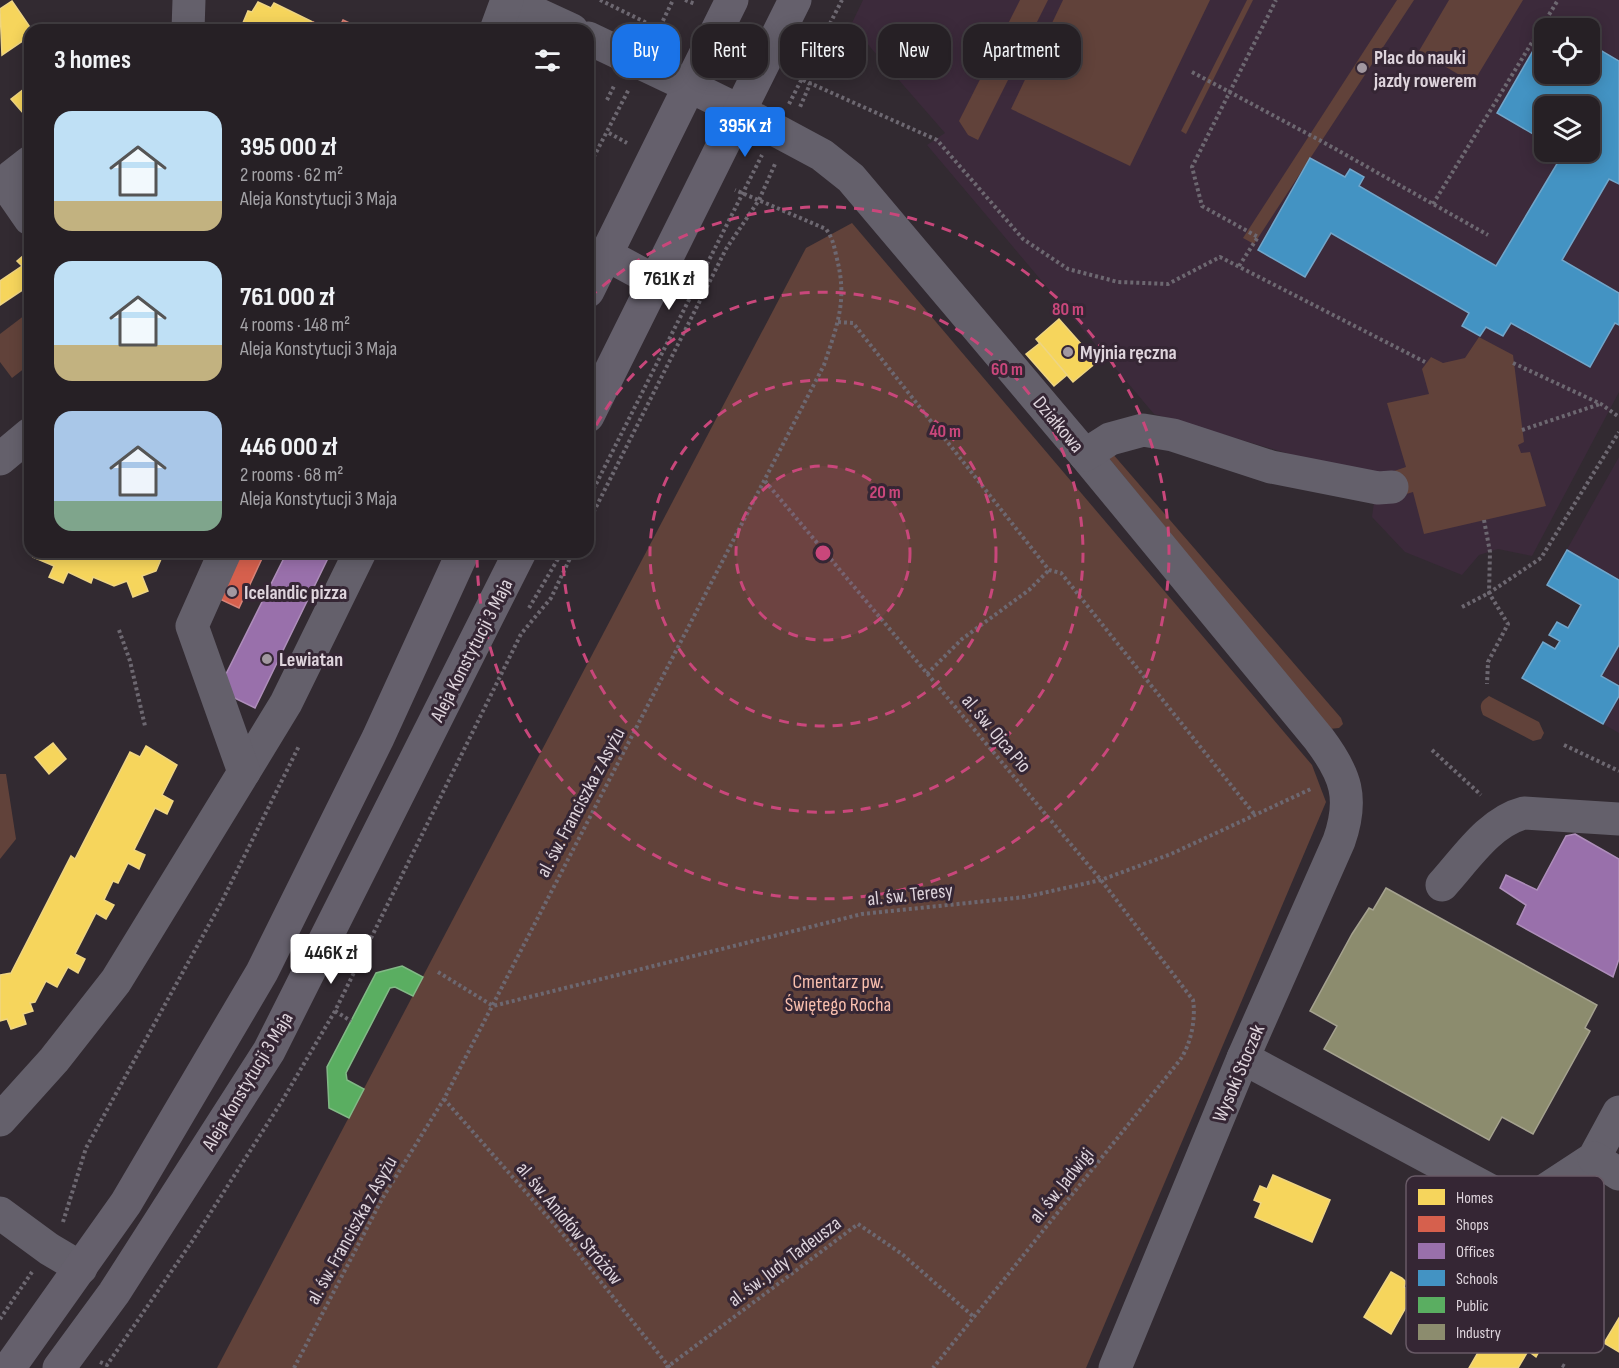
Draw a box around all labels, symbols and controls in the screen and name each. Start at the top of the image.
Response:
map controls [1534,18,1600,162]
button: locate [1534,18,1600,84]
chip: Buy [612,24,680,78]
chip: Rent [692,24,768,78]
chip: Filters [780,24,866,78]
chip: New [878,24,951,78]
chip: Apartment [963,24,1081,78]
icon: filters [531,44,564,77]
text: 3 homes [54,45,131,76]
place label: Plac do nauki jazdy rowerem [1373,46,1477,93]
marker: Plac do nauki jazdy rowerem [1355,61,1369,75]
button: layers [1534,96,1600,162]
pin: 395K zł [690,107,800,158]
text: 395K zł [719,114,771,138]
text: 395 000 zł [240,132,336,163]
icon: home [102,135,174,207]
text: 2 rooms · 62 m² [240,163,343,187]
text: Aleja Konstytucji 3 Maja [240,187,397,211]
pin: 761K zł [614,260,724,311]
text: 761K zł [644,267,694,291]
text: 761 000 zł [240,282,334,313]
icon: home [102,285,174,357]
text: 80 m [1052,299,1084,320]
text: 4 rooms · 148 m² [240,313,350,337]
text: Aleja Konstytucji 3 Maja [240,337,397,361]
place label: Myjnia ręczna [1080,341,1177,365]
marker: Myjnia ręczna [1061,345,1075,359]
text: 60 m [991,359,1023,380]
street label: Działkowa [1028,392,1089,458]
text: 40 m [929,421,961,442]
text: 446 000 zł [240,432,337,463]
icon: home [102,435,174,507]
text: 2 rooms · 68 m² [240,463,344,487]
text: 20 m [869,482,901,503]
text: Aleja Konstytucji 3 Maja [240,487,397,511]
centre of rings [813,543,833,563]
street label: Aleja Konstytucji 3 Maja [425,575,518,727]
place label: Icelandic pizza [244,581,347,605]
marker: Icelandic pizza [225,585,239,599]
place label: Lewiatan [279,648,343,672]
marker: Lewiatan [260,652,274,666]
street label: al. św. Ojca Pio [956,689,1036,778]
street label: al. św. Franciszka z Asyżu [531,724,630,881]
street label: al. św. Teresy [866,879,954,911]
pin: 446K zł [276,934,386,985]
text: 446K zł [305,941,357,965]
park label: Cmentarz pw. Świętego Rocha [785,970,891,1017]
street label: Aleja Konstytucji 3 Maja [197,1008,299,1156]
street label: Wysoki Stoczek [1208,1021,1270,1126]
street label: al. św. Jadwigi [1024,1143,1099,1228]
street label: al. św. Franciszka z Asyżu [301,1152,403,1309]
street label: al. św. Aniołów Stróżów [511,1157,628,1290]
legend [1406,1176,1604,1353]
text: Homes [1456,1189,1493,1208]
street label: al. św. Judy Tadeusza [723,1211,846,1312]
text: Shops [1456,1216,1489,1235]
text: Offices [1456,1243,1495,1262]
text: Schools [1456,1270,1498,1289]
text: Public [1456,1297,1489,1316]
text: Industry [1456,1324,1501,1343]

